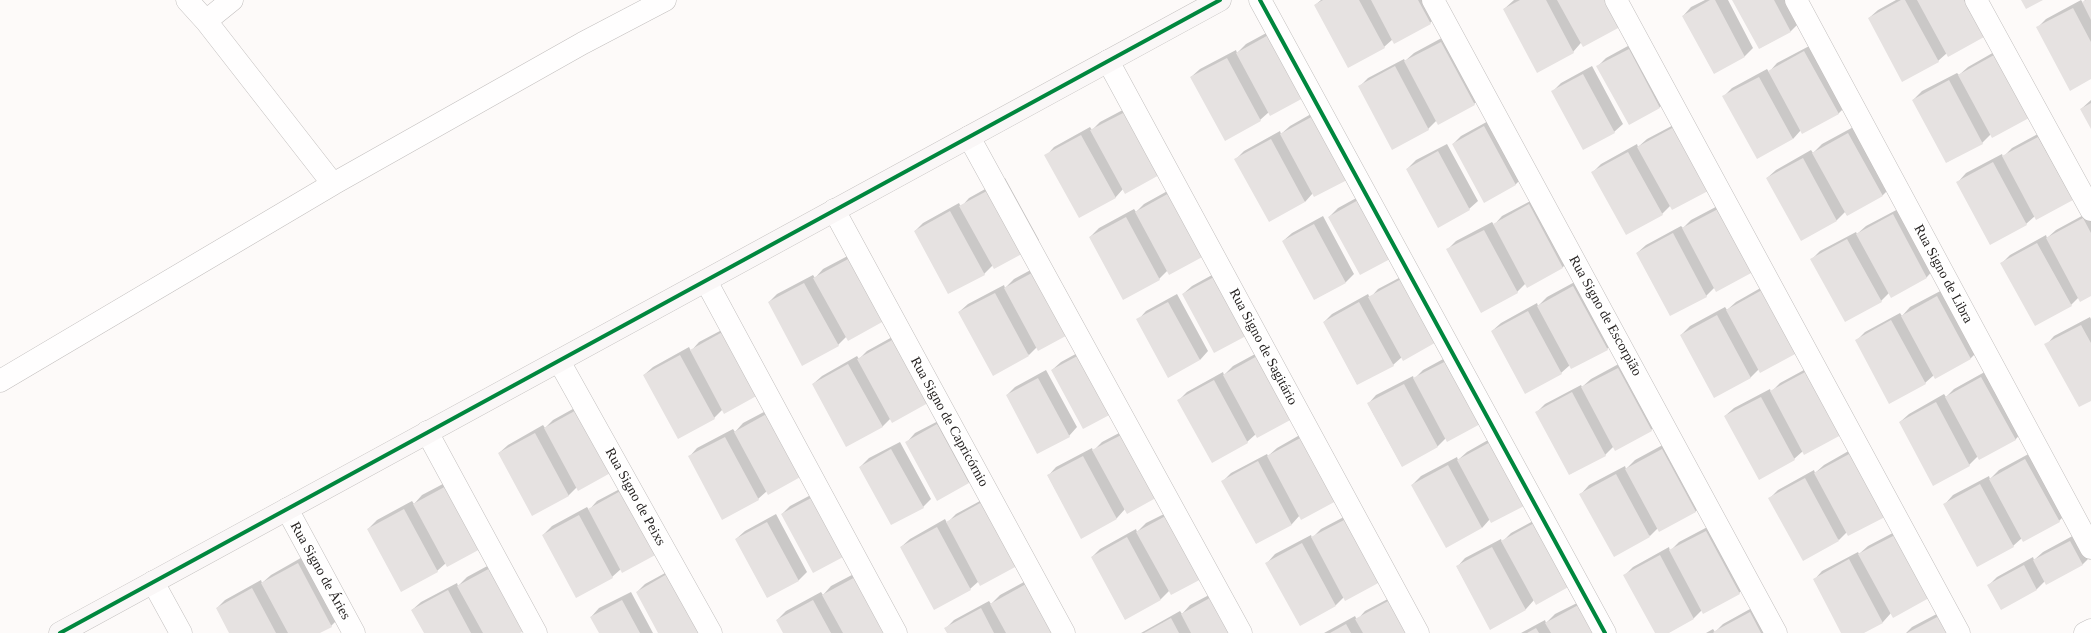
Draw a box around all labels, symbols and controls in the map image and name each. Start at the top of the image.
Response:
street label: Rua Signo de Libra [1910,222,1976,326]
street label: Rua Signo de Escorpião [1565,253,1645,379]
street label: Rua Signo de Sagitário [1225,286,1301,408]
street label: Rua Signo de Capricórnio [906,354,992,490]
street label: Rua Signo de Peixs [601,445,669,549]
street label: Rua Signo de Áries [286,519,354,623]

